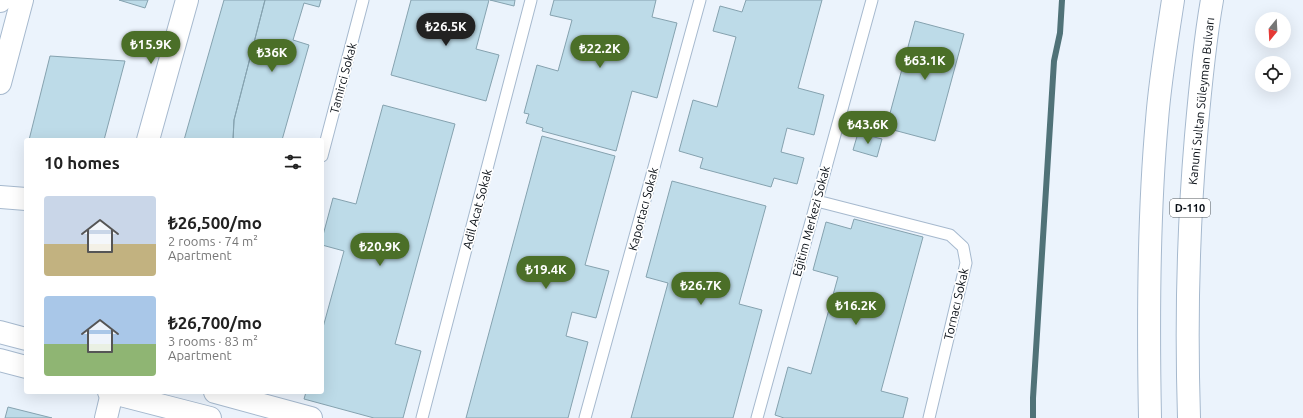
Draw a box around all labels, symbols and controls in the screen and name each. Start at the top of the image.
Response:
north arrow [1255,12,1291,48]
map controls [1255,12,1291,92]
pin: ₺26.5K [413,13,479,47]
street label: Kanuni Sultan Süleyman Bulvarı [1186,17,1216,185]
text: ₺26.5K [425,19,467,33]
pin: ₺15.9K [118,31,184,65]
pin: ₺22.2K [567,35,633,69]
text: ₺15.9K [130,37,172,51]
pin: ₺36K [248,39,296,73]
street label: Tamirci Sokak [327,41,359,115]
text: ₺22.2K [579,41,621,55]
text: ₺36K [257,45,287,59]
pin: ₺63.1K [892,47,958,81]
text: ₺63.1K [904,53,946,67]
button: locate [1255,56,1291,92]
pin: ₺43.6K [835,111,901,145]
text: ₺43.6K [847,117,889,131]
icon: filters [282,151,304,173]
text: 10 homes [44,153,120,172]
street label: Eğitim Merkezi Sokak [790,164,832,278]
street label: Kaportacı Sokak [626,166,660,252]
street label: Adil Acat Sokak [460,168,494,250]
road number: D-110 [1170,199,1210,217]
icon: home [76,212,124,260]
text: ₺26,500/mo [168,213,262,232]
pin: ₺20.9K [347,233,413,267]
text: 2 rooms · 74 m² [168,234,258,248]
text: ₺20.9K [359,239,401,253]
text: Apartment [168,248,232,262]
pin: ₺19.4K [513,256,579,290]
text: ₺19.4K [525,262,567,276]
street label: Tornacı Sokak [941,267,971,341]
pin: ₺26.7K [668,272,734,306]
text: ₺26.7K [680,278,722,292]
pin: ₺16.2K [823,292,889,326]
text: ₺16.2K [835,298,877,312]
icon: home [76,312,124,360]
text: ₺26,700/mo [168,313,262,332]
text: 3 rooms · 83 m² [168,334,258,348]
text: Apartment [168,348,232,362]

